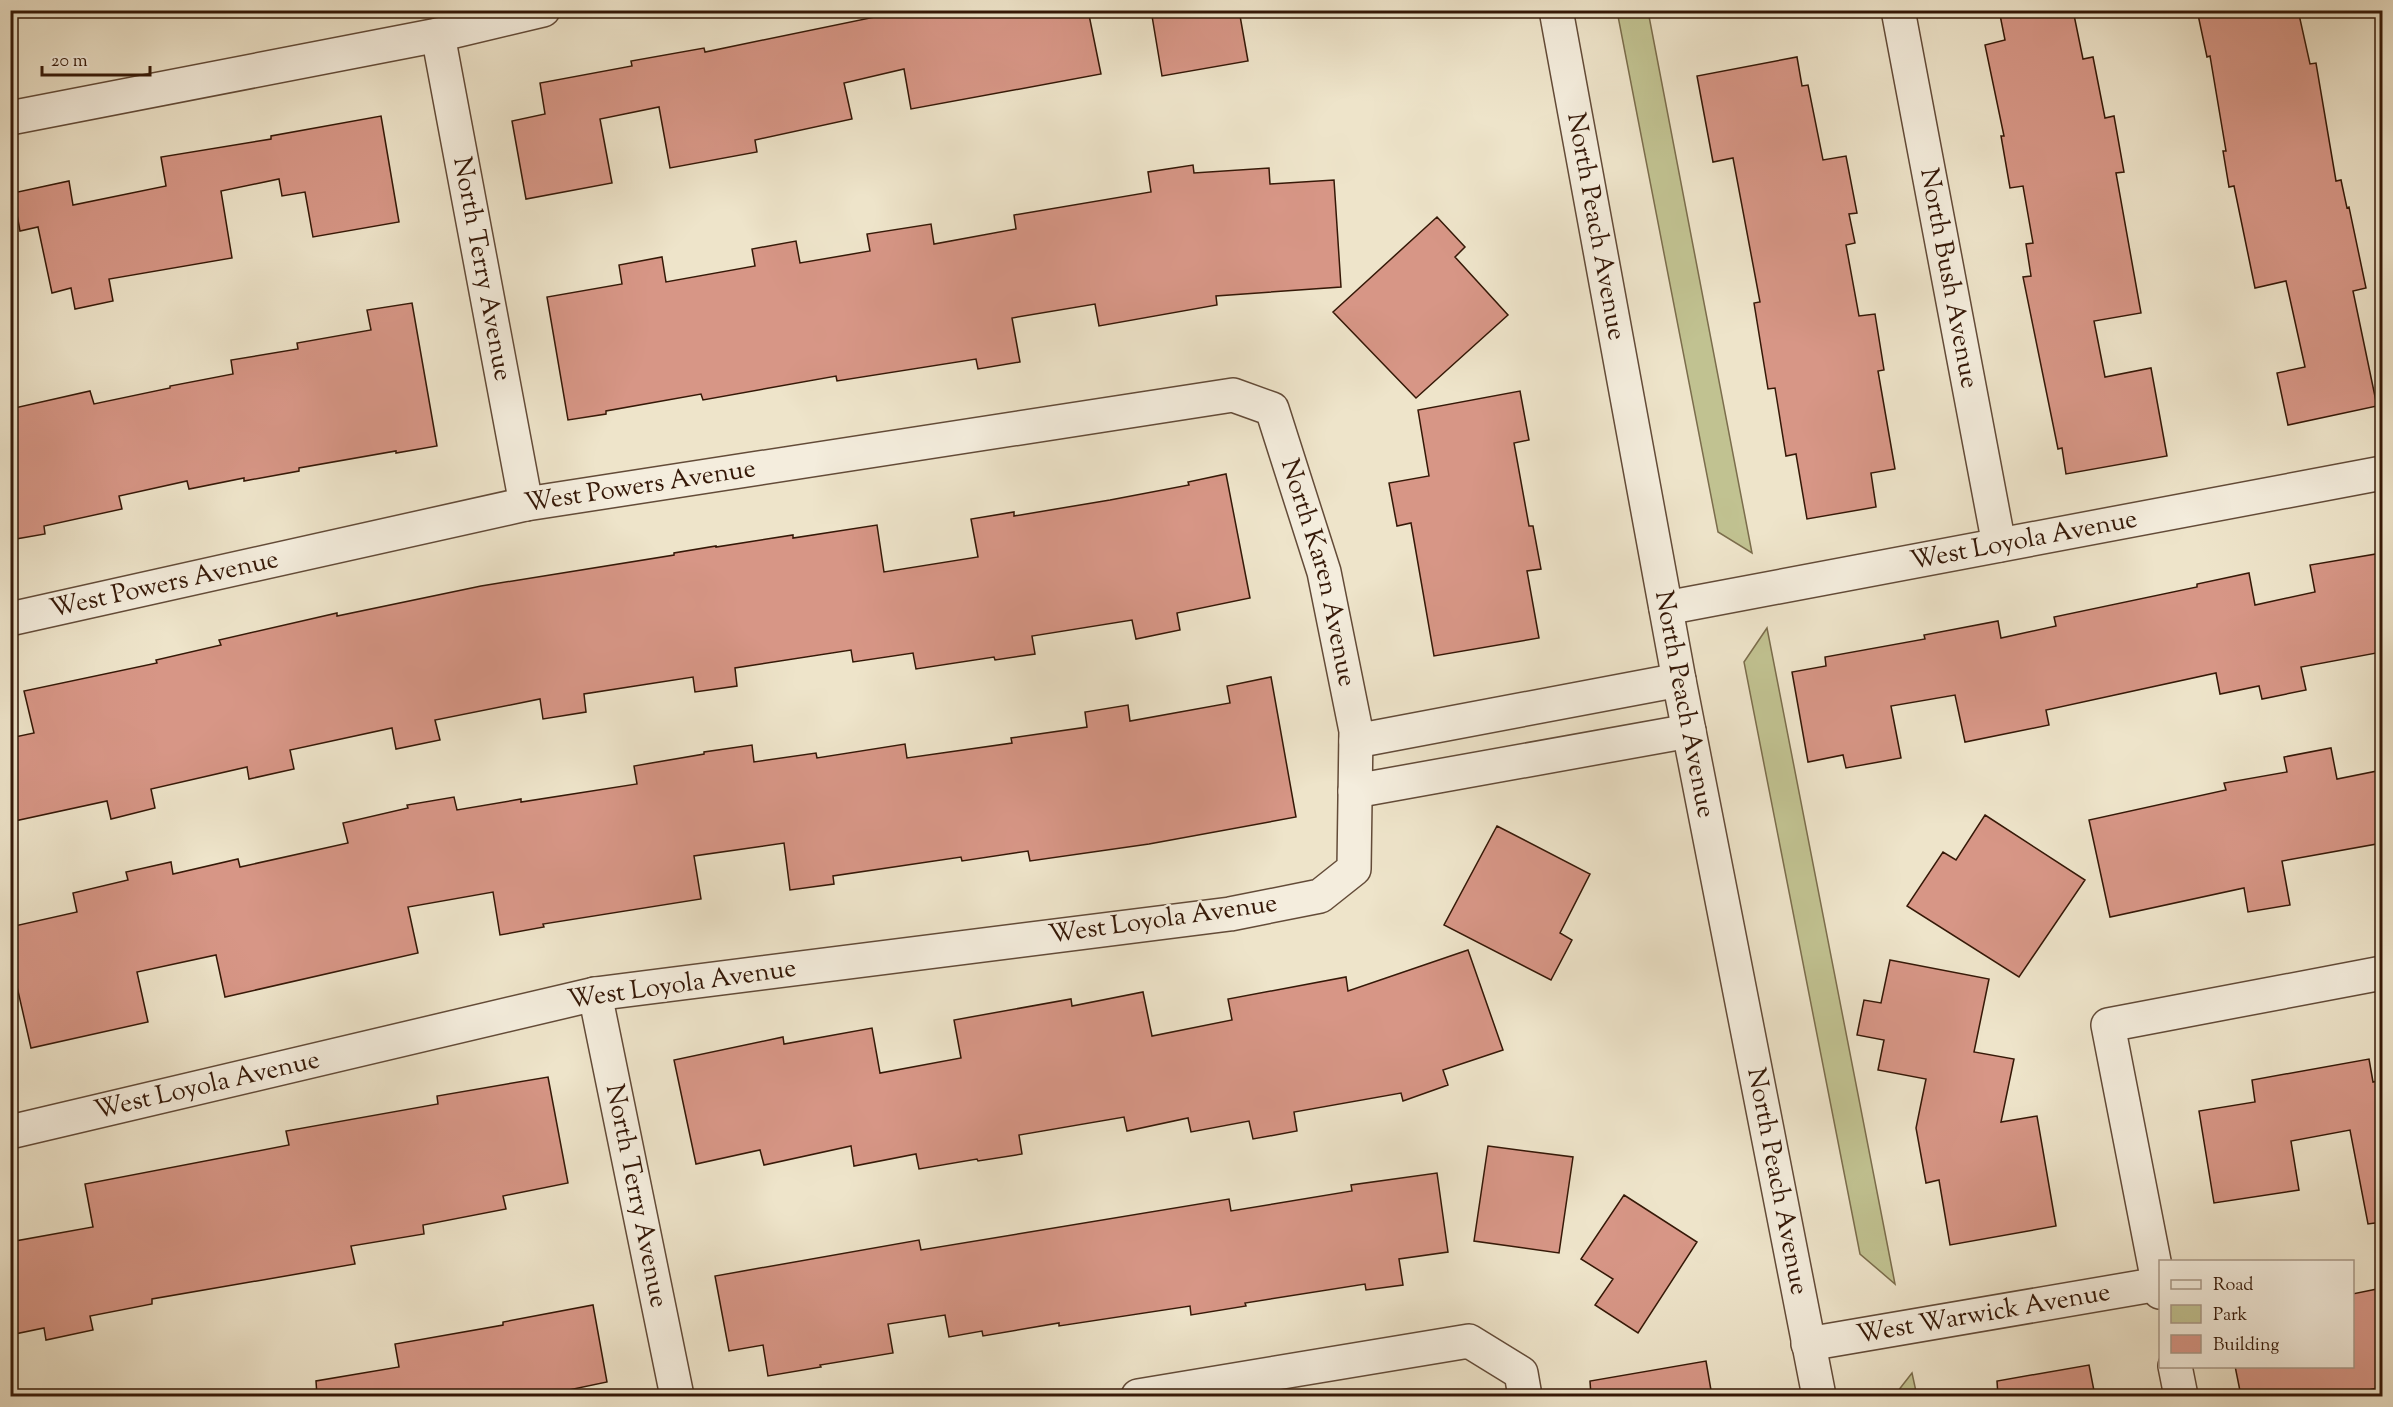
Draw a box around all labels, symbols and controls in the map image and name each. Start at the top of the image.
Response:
scale bar [42,39,150,77]
text: 20 m [51,49,88,75]
street label: North Peach Avenue [1557,110,1635,343]
street label: North Terry Avenue [443,154,521,384]
street label: North Bush Avenue [1910,165,1988,391]
street label: West Powers Avenue [522,450,758,522]
street label: North Karen Avenue [1271,454,1365,690]
street label: West Loyola Avenue [1907,501,2140,580]
street label: West Powers Avenue [46,541,282,628]
street label: North Peach Avenue [1644,588,1724,821]
street label: West Loyola Avenue [1046,886,1280,954]
street label: West Loyola Avenue [565,951,799,1019]
street label: West Loyola Avenue [91,1042,323,1130]
street label: North Peach Avenue [1737,1065,1817,1298]
street label: North Terry Avenue [595,1081,677,1311]
legend [2159,1260,2354,1368]
text: Road [2213,1273,2253,1299]
street label: West Warwick Avenue [1854,1274,2113,1354]
text: Park [2213,1303,2248,1329]
text: Building [2213,1333,2279,1359]

